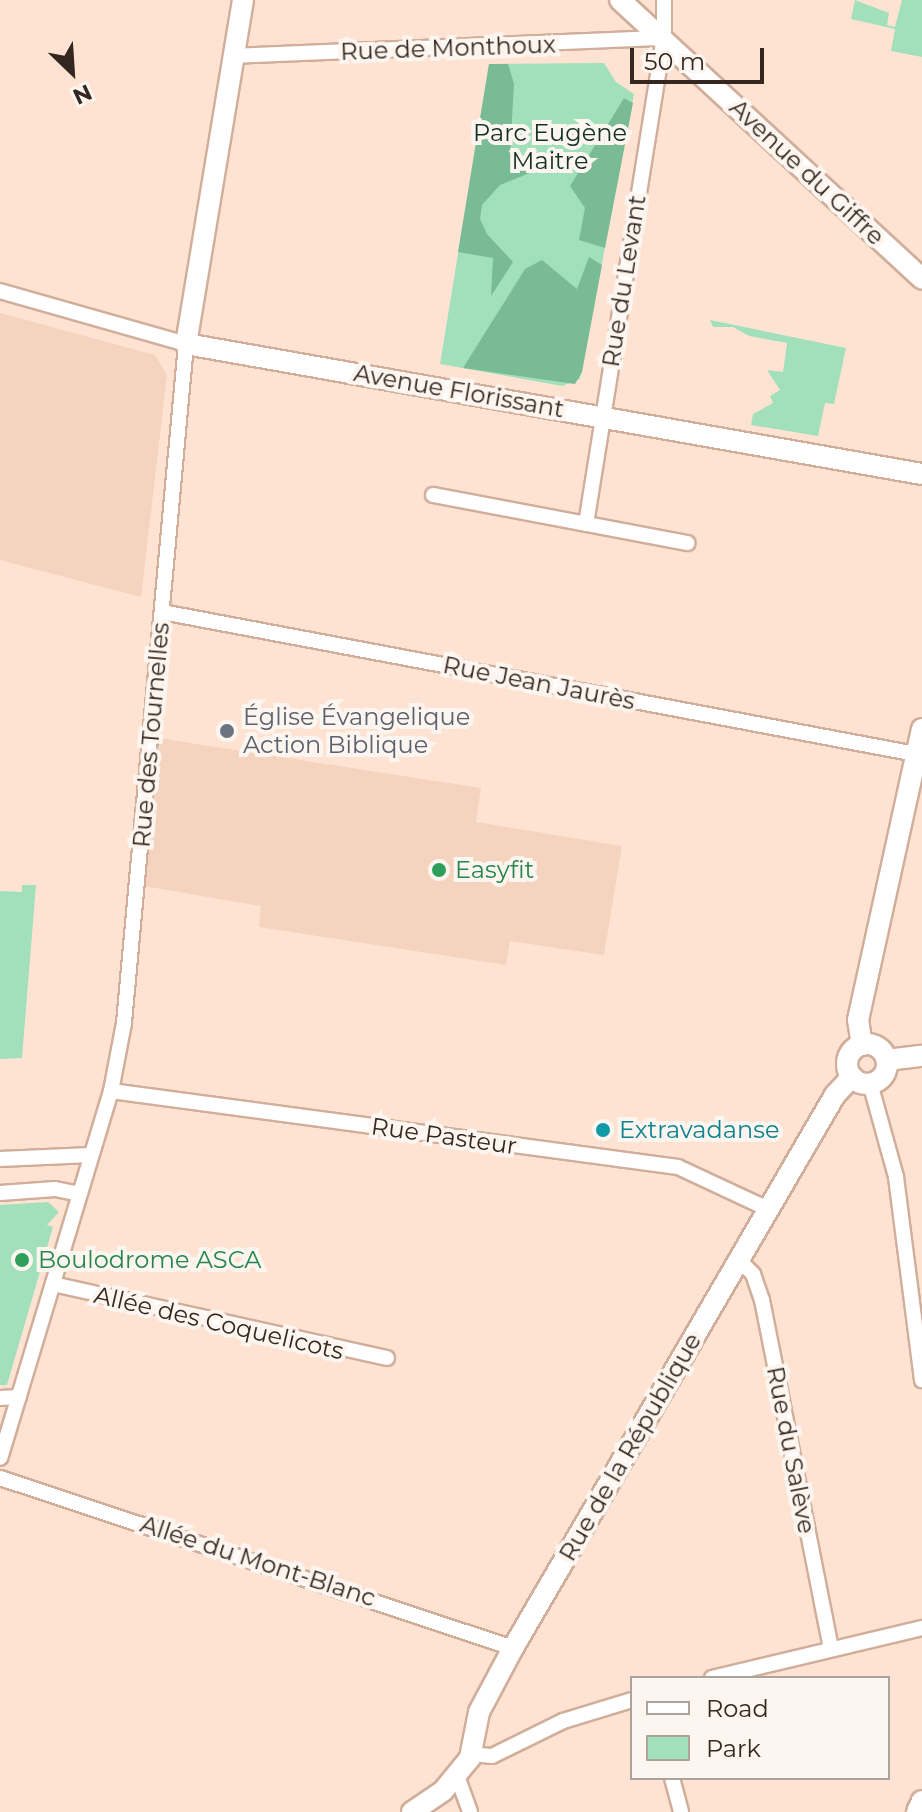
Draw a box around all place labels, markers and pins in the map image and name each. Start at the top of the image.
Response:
place label: Église Évangelique Action Biblique [243,703,470,759]
marker: Église Évangelique Action Biblique [218,722,236,740]
place label: Easyfit [455,856,534,884]
marker: Easyfit [430,861,448,879]
place label: Extravadanse [619,1116,779,1144]
marker: Extravadanse [594,1121,612,1139]
place label: Boulodrome ASCA [38,1246,261,1274]
marker: Boulodrome ASCA [13,1251,31,1269]

